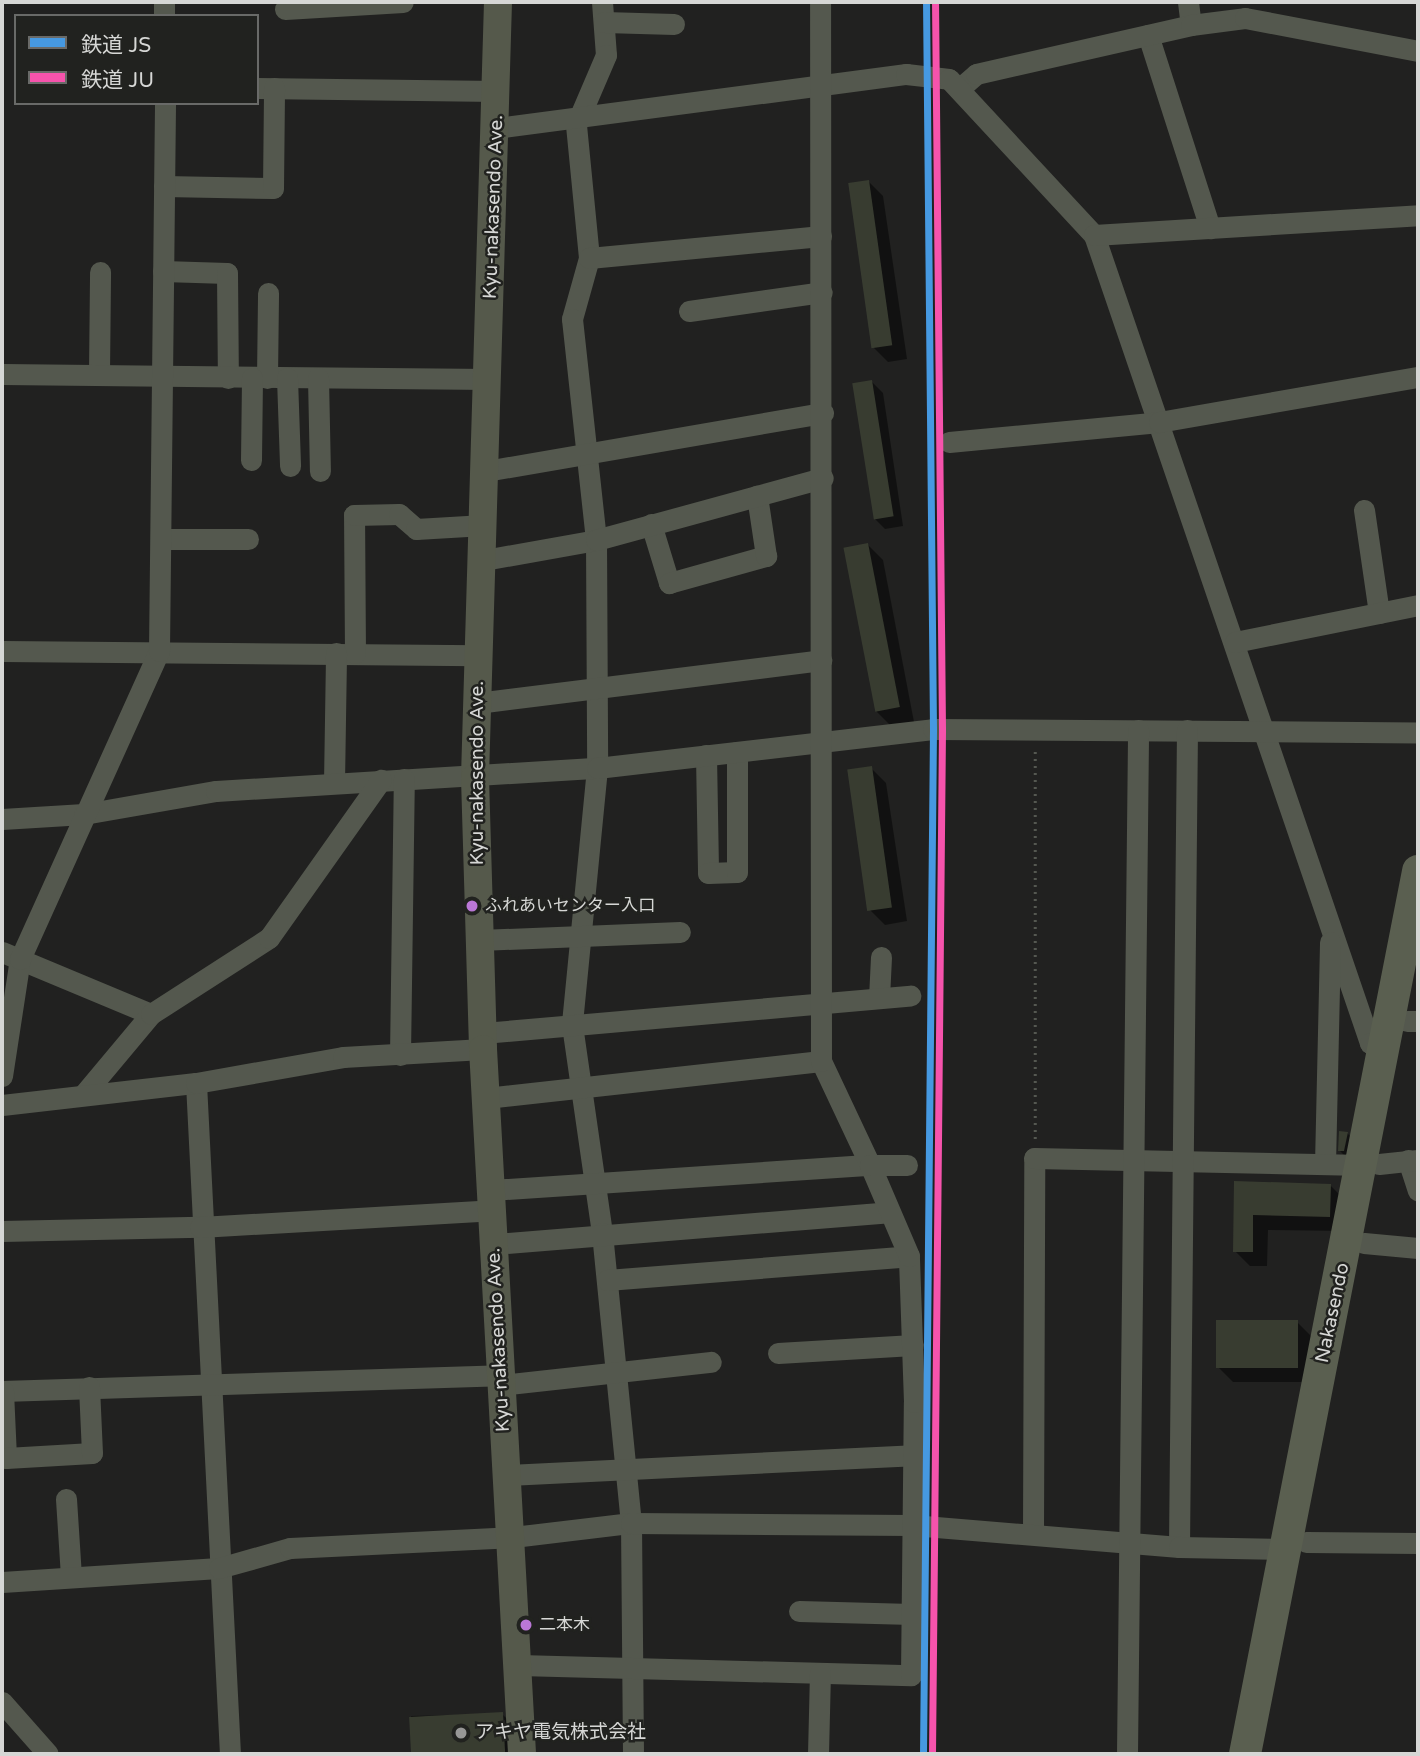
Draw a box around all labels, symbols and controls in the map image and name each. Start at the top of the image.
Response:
legend [14,14,259,105]
text: 鉄道 JS [81,33,151,58]
text: 鉄道 JU [81,68,154,93]
street label: Kyu-nakasendo Ave. [479,114,509,300]
street label: Kyu-nakasendo Ave. [467,681,489,865]
place label: ふれあいセンター入口 [485,896,655,916]
marker: ふれあいセンター入口 [465,899,479,913]
street label: Kyu-nakasendo Ave. [483,1247,515,1433]
street label: Nakasendo [1311,1261,1355,1365]
place label: 二本木 [539,1615,590,1635]
marker: 二本木 [519,1618,533,1632]
place label: アキヤ電気株式会社 [475,1722,646,1744]
marker: アキヤ電気株式会社 [453,1725,469,1741]

